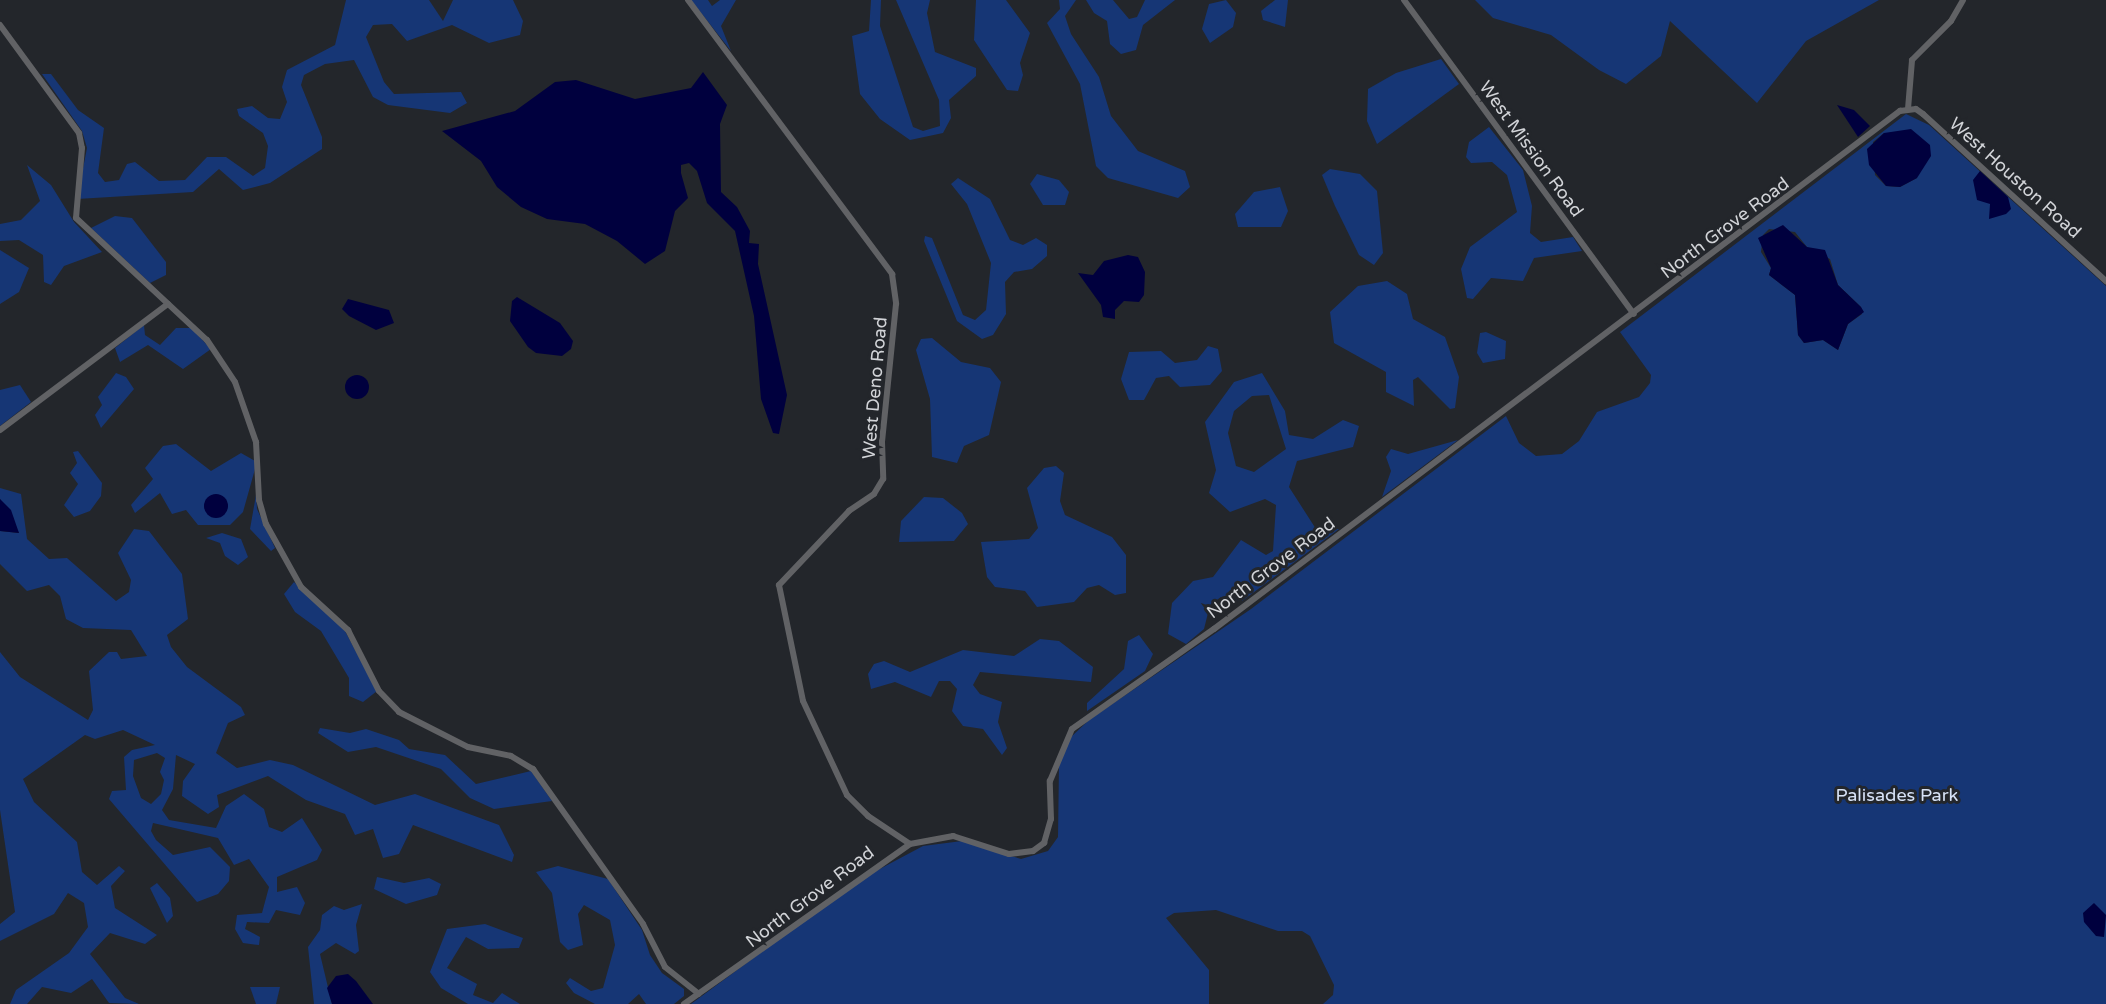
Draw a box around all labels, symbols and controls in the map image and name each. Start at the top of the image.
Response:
street label: West Mission Road [1474,77,1588,221]
street label: West Houston Road [1945,113,2085,243]
street label: North Grove Road [1657,173,1793,283]
street label: West Deno Road [858,316,892,460]
street label: North Grove Road [1203,513,1339,623]
park label: Palisades Park [1836,784,1958,806]
street label: North Grove Road [742,842,878,952]

